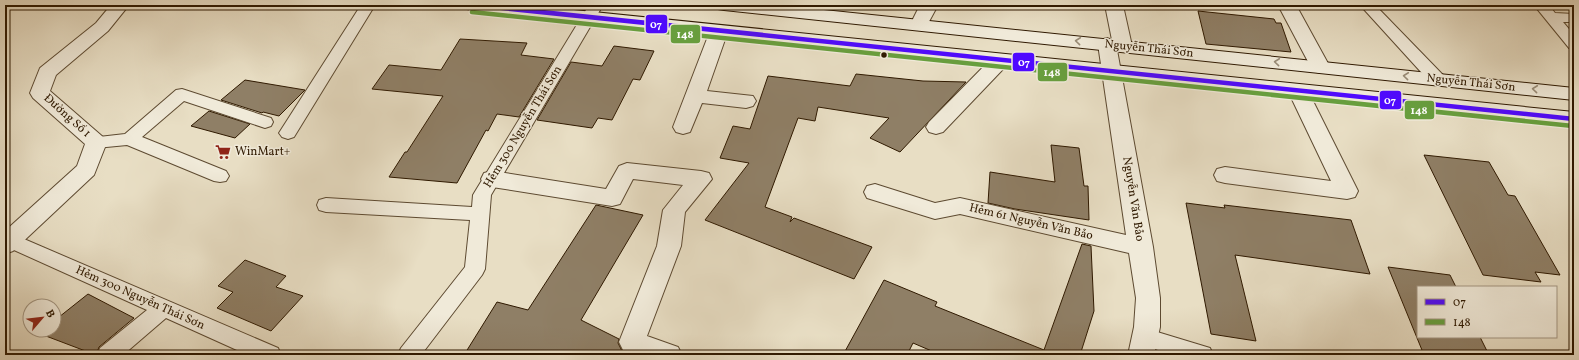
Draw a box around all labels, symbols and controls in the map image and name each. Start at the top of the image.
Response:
line badge: 07 [645,14,668,34]
text: 07 [650,18,662,33]
line badge: 148 [670,24,701,44]
text: 148 [677,28,693,43]
street label: Nguyễn Thái Sơn [1104,36,1194,62]
one-way arrow [1075,37,1081,46]
unlabelled marker [879,50,889,60]
line badge: 07 [1012,52,1035,72]
text: 07 [1018,56,1030,71]
one-way arrow [1274,58,1280,67]
line badge: 148 [1037,62,1068,82]
street label: Hẻm 300 Nguyễn Thái Sơn [480,63,566,191]
text: 148 [1044,66,1060,81]
street label: Nguyễn Thái Sơn [1426,70,1516,96]
one-way arrow [1403,72,1409,81]
one-way arrow [1532,85,1538,94]
line badge: 07 [1379,90,1402,110]
street label: Đường Số 1 [40,91,94,141]
text: 07 [1384,94,1396,109]
line badge: 148 [1404,100,1435,120]
text: 148 [1411,104,1427,119]
supermarket icon: WinMart+ [214,143,232,161]
place label: WinMart+ [235,144,291,160]
street label: Nguyễn Văn Bảo [1118,155,1148,243]
street label: Hẻm 61 Nguyễn Văn Bảo [968,200,1094,244]
street label: Hẻm 300 Nguyễn Thái Sơn [73,262,207,334]
legend [1417,286,1557,338]
text: 07 [1453,295,1466,311]
north arrow [22,298,62,338]
text: B [41,307,58,321]
text: 148 [1453,315,1471,331]

